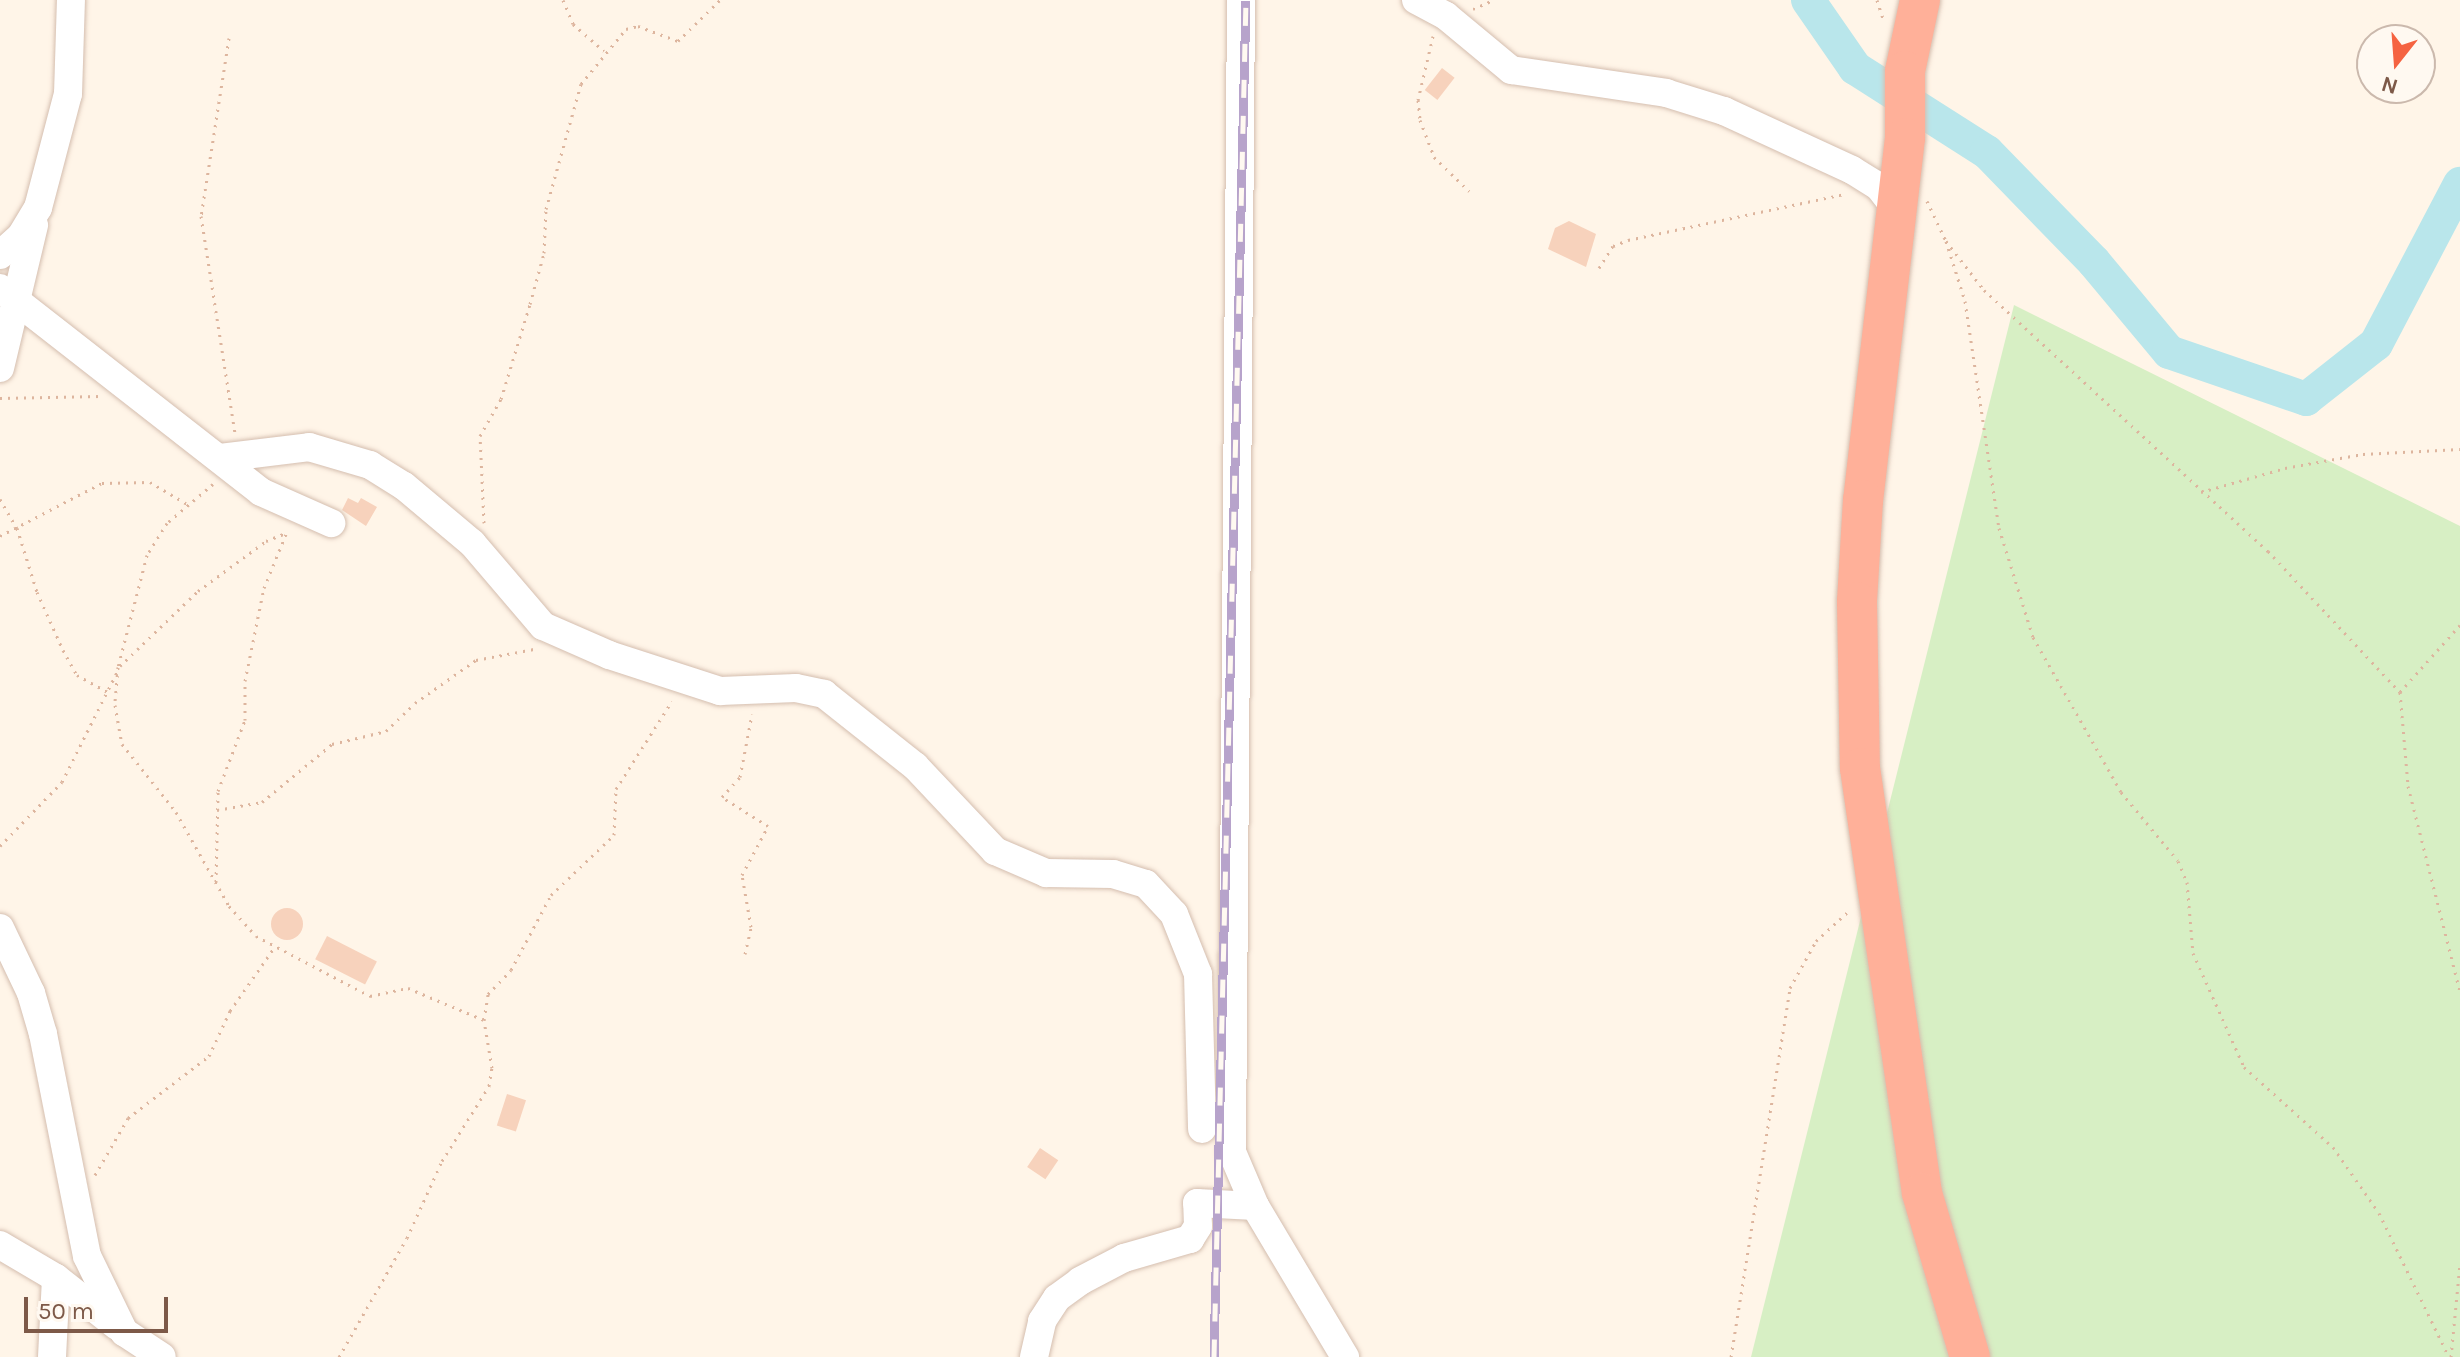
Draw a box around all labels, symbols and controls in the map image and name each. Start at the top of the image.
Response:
north arrow [2356,24,2436,104]
text: N [2378,70,2401,100]
scale bar [28,1281,172,1331]
text: 50 m [38,1297,94,1325]

